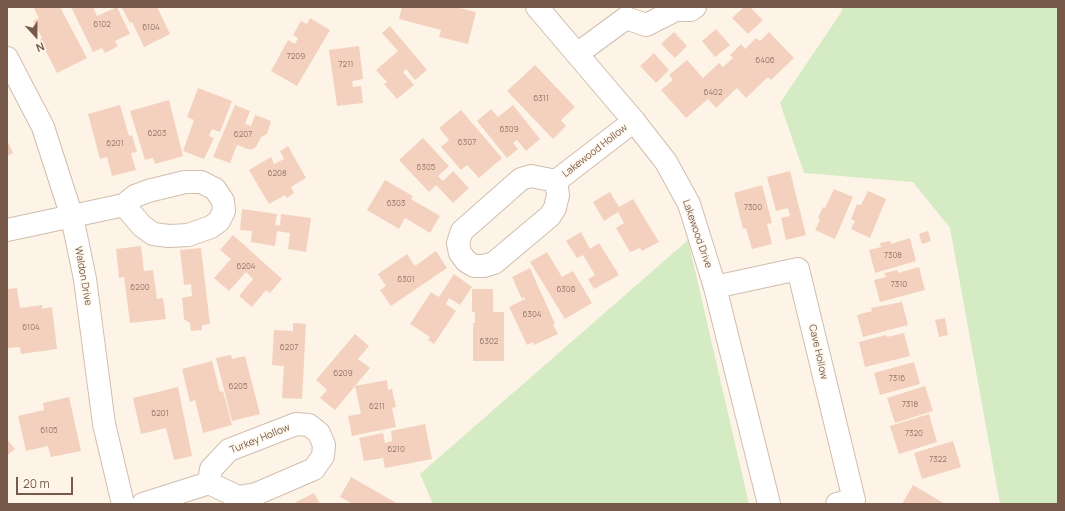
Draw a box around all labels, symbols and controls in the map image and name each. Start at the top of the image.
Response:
north arrow [16,16,56,56]
house number: 6102 [93,20,111,30]
house number: 6104 [142,23,160,33]
text: N [34,39,47,56]
house number: 7209 [287,52,305,62]
house number: 6406 [755,56,775,66]
house number: 7211 [339,60,353,70]
house number: 6402 [703,88,723,98]
house number: 6311 [533,94,549,104]
street label: Lakewood Hollow [560,122,630,180]
house number: 6309 [499,125,519,135]
house number: 6203 [148,129,166,139]
house number: 6207 [234,130,252,140]
house number: 6307 [458,138,476,148]
house number: 6201 [106,139,124,149]
house number: 6305 [417,163,435,173]
house number: 6208 [267,169,287,179]
street label: Lakewood Drive [680,198,714,270]
house number: 6303 [387,199,405,209]
house number: 7300 [744,203,762,213]
street label: Waldon Drive [72,245,94,307]
house number: 7308 [884,251,902,261]
house number: 6204 [236,262,256,272]
house number: 6301 [397,275,415,285]
house number: 7310 [891,280,907,290]
house number: 6200 [130,283,150,293]
house number: 6306 [556,285,576,295]
house number: 6304 [523,310,541,320]
house number: 6104 [22,323,40,333]
street label: Cave Hollow [806,323,830,381]
house number: 6302 [480,337,498,347]
house number: 6207 [280,343,298,353]
house number: 6209 [333,369,353,379]
house number: 7316 [889,374,905,384]
house number: 6205 [228,382,248,392]
house number: 7318 [902,400,918,410]
house number: 6211 [369,402,385,412]
house number: 6201 [151,409,169,419]
street label: Turkey Hollow [228,422,292,456]
house number: 6105 [40,426,58,436]
house number: 7320 [905,429,923,439]
house number: 6210 [387,445,405,455]
house number: 7322 [929,455,947,465]
scale bar [18,469,75,495]
text: 20 m [23,475,50,492]

